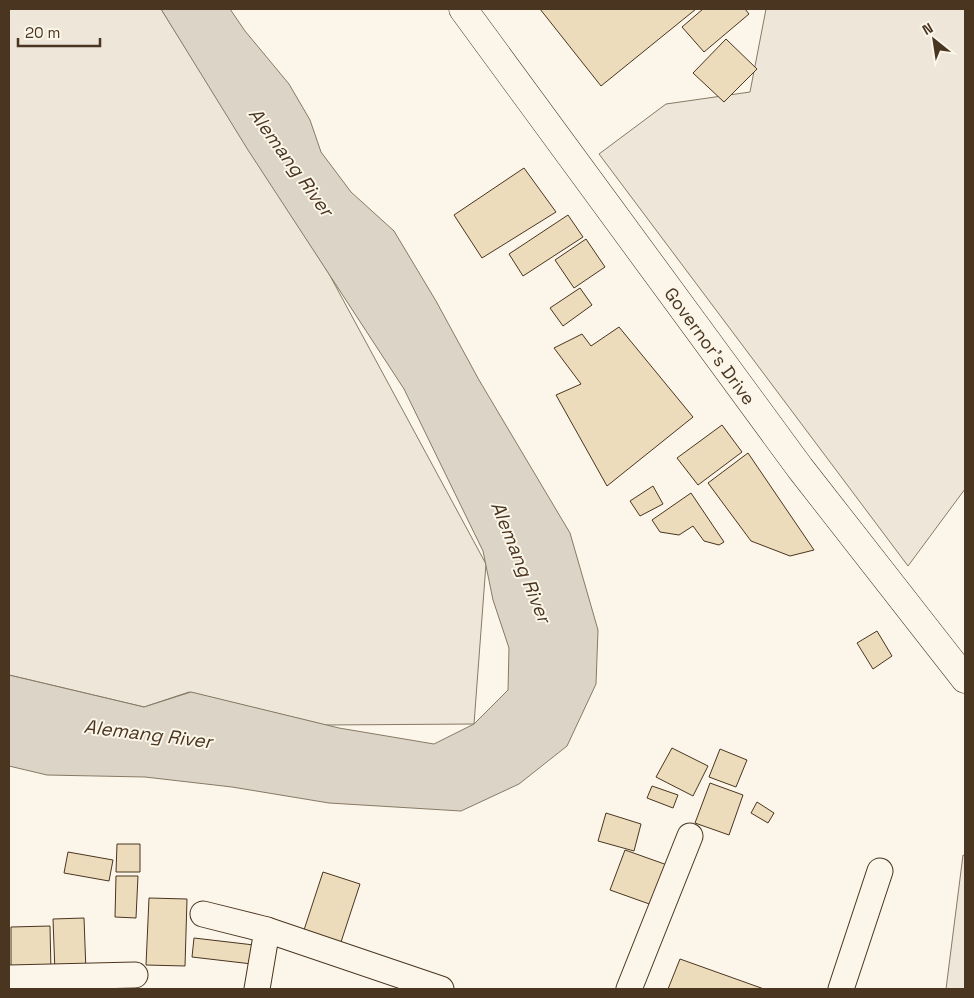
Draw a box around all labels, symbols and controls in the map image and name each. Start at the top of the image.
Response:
scale bar [18,15,100,47]
north arrow [909,15,959,65]
text: N [919,19,936,39]
text: 20 m [25,23,60,42]
water label: Alemang River [243,103,340,223]
street label: Governor's Drive [660,283,760,409]
water label: Alemang River [485,498,557,628]
water label: Alemang River [83,714,215,754]

